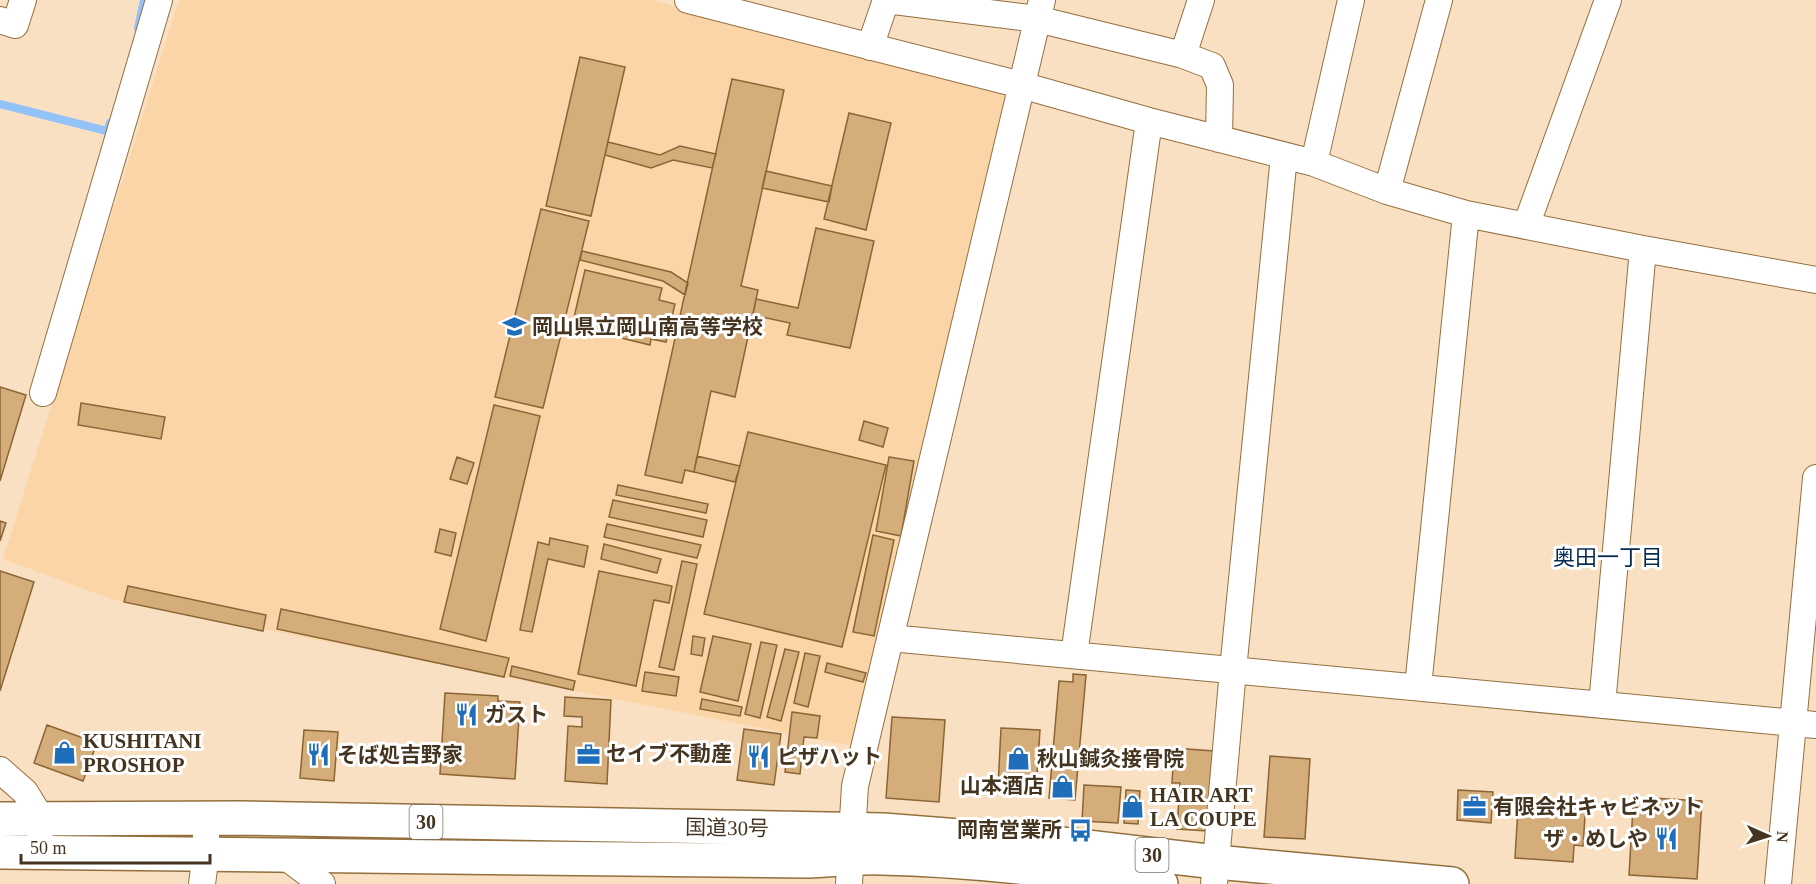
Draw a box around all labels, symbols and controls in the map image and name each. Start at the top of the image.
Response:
school or university icon: 岡山県立岡山南高等学校 [501,314,527,340]
place label: 岡山県立岡山南高等学校 [532,315,763,339]
district label: 奥田一丁目 [1553,545,1663,570]
restaurant icon: ガスト [454,702,480,728]
place label: ガスト [485,703,548,727]
place label: KUSHITANI PROSHOP [83,729,202,777]
shop icon: KUSHITANI PROSHOP [52,740,78,766]
office icon: セイブ不動産 [575,741,601,767]
restaurant icon: そば処吉野家 [306,742,332,768]
place label: セイブ不動産 [606,742,732,766]
place label: そば処吉野家 [337,743,463,767]
restaurant icon: ピザハット [746,744,772,770]
place label: ピザハット [777,745,882,769]
shop icon: 秋山鍼灸接骨院 [1006,746,1032,772]
place label: 秋山鍼灸接骨院 [1037,747,1184,771]
shop icon: 山本酒店 [1049,773,1075,799]
place label: 山本酒店 [960,774,1044,798]
place label: HAIR ART LA COUPE [1150,783,1257,831]
shop icon: HAIR ART LA COUPE [1119,794,1145,820]
office icon: 有限会社キャビネット [1462,794,1488,820]
place label: 有限会社キャビネット [1493,795,1703,819]
road number: 30 [410,805,442,839]
north arrow [1738,806,1798,866]
street label: 国道30号 [685,815,769,841]
bus stop icon: 岡南営業所 [1067,817,1093,843]
place label: 岡南営業所 [957,818,1062,842]
restaurant icon: ザ・めしや [1653,826,1679,852]
scale bar [21,827,210,865]
place label: ザ・めしや [1543,827,1648,851]
text: N [1774,831,1791,843]
text: 50 m [30,838,67,858]
road number: 30 [1136,838,1168,872]

